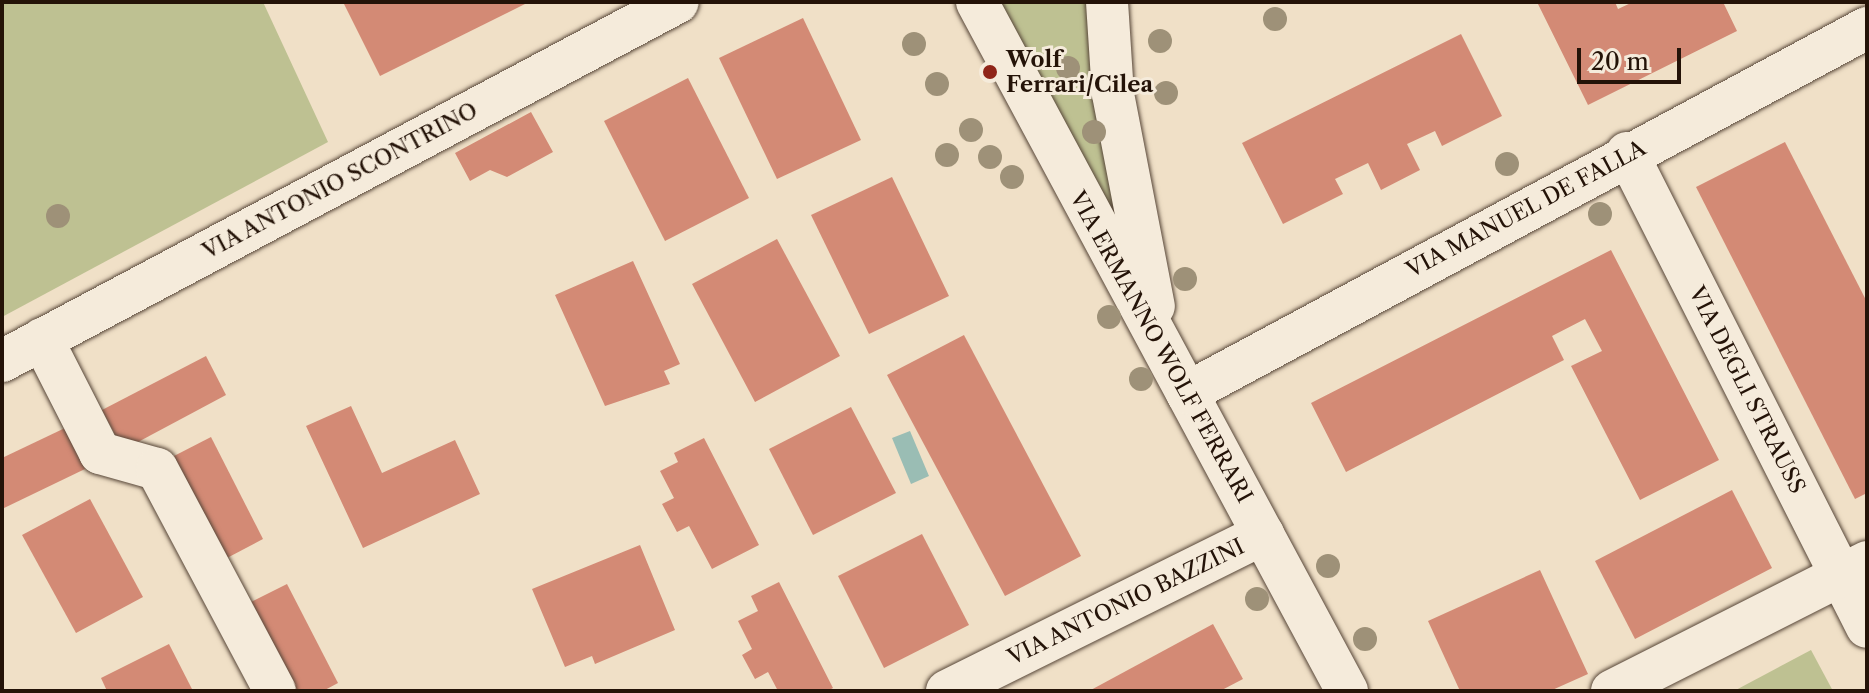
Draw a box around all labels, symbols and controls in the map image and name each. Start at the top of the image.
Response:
scale bar [1581,32,1685,82]
place label: Wolf Ferrari/Cilea [1006,46,1153,98]
text: 20 m [1591,47,1649,76]
marker: Wolf Ferrari/Cilea [981,63,999,81]
street label: VIA ANTONIO SCONTRINO [197,97,483,265]
street label: VIA MANUEL DE FALLA [1401,134,1651,284]
street label: VIA ERMANNO WOLF FERRARI [1064,186,1258,508]
street label: VIA DEGLI STRAUSS [1683,282,1811,498]
street label: VIA ANTONIO BAZZINI [1003,533,1249,671]

